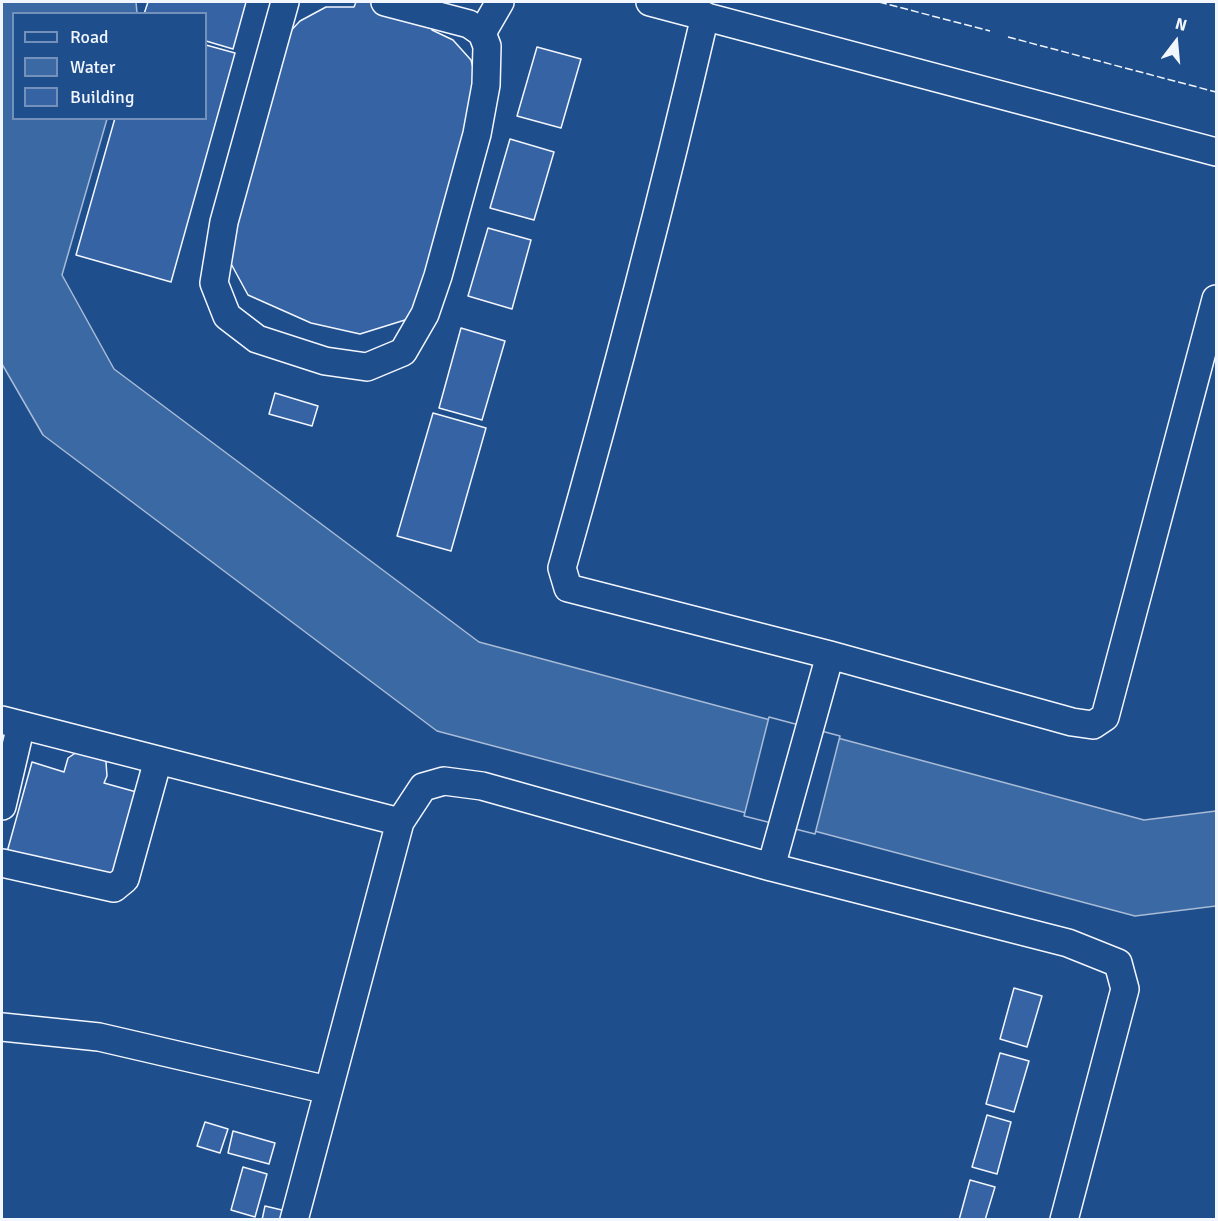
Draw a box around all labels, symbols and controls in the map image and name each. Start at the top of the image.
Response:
legend [12,12,207,120]
north arrow [1146,12,1206,72]
text: N [1173,14,1189,36]
text: Road [70,26,109,48]
text: Water [70,56,115,78]
text: Building [70,86,134,108]

